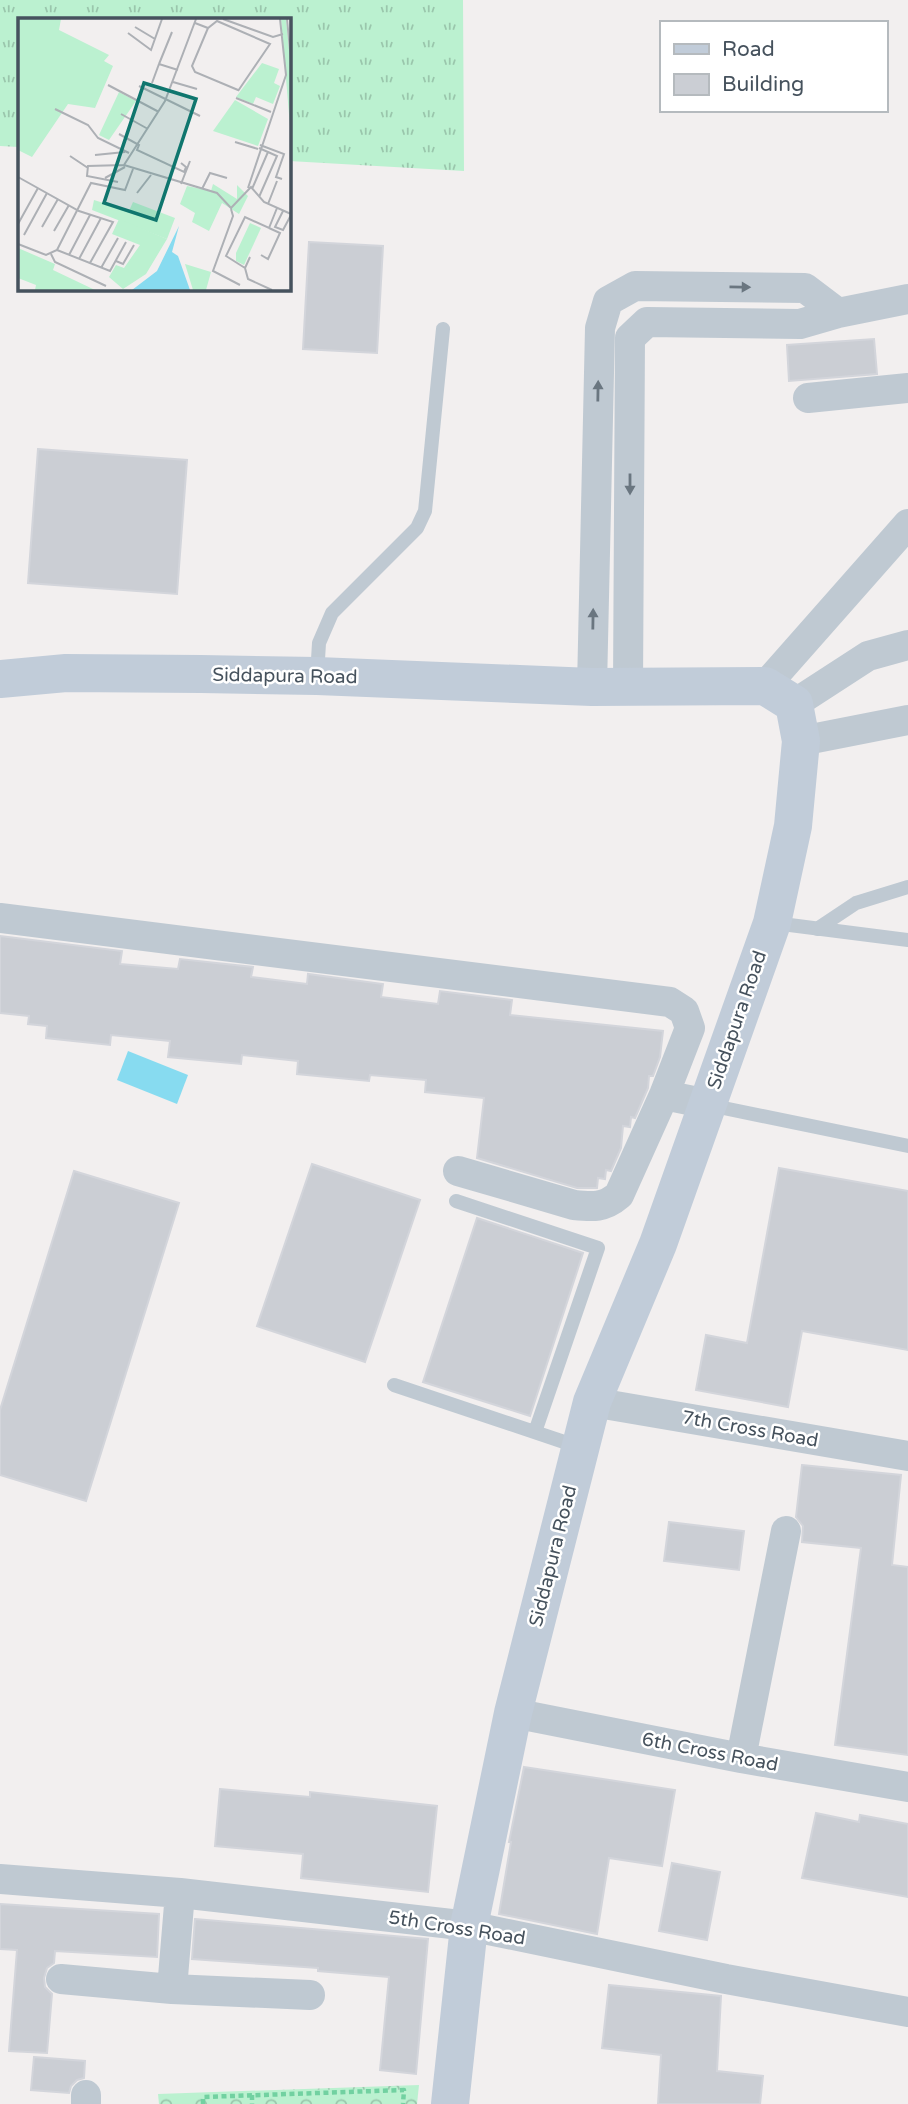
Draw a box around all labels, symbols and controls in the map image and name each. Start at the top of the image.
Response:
inset map [18,18,290,290]
legend [660,21,887,112]
text: Road [722,37,775,62]
text: Building [722,72,804,97]
one-way arrow [729,281,751,293]
one-way arrow [593,380,604,402]
one-way arrow [624,473,636,495]
one-way arrow [588,607,599,629]
street label: Siddapura Road [212,664,358,688]
street label: Siddapura Road [703,948,771,1092]
street label: 7th Cross Road [680,1406,820,1452]
street label: Siddapura Road [525,1483,581,1629]
street label: 6th Cross Road [640,1728,780,1776]
street label: 5th Cross Road [387,1906,527,1950]

